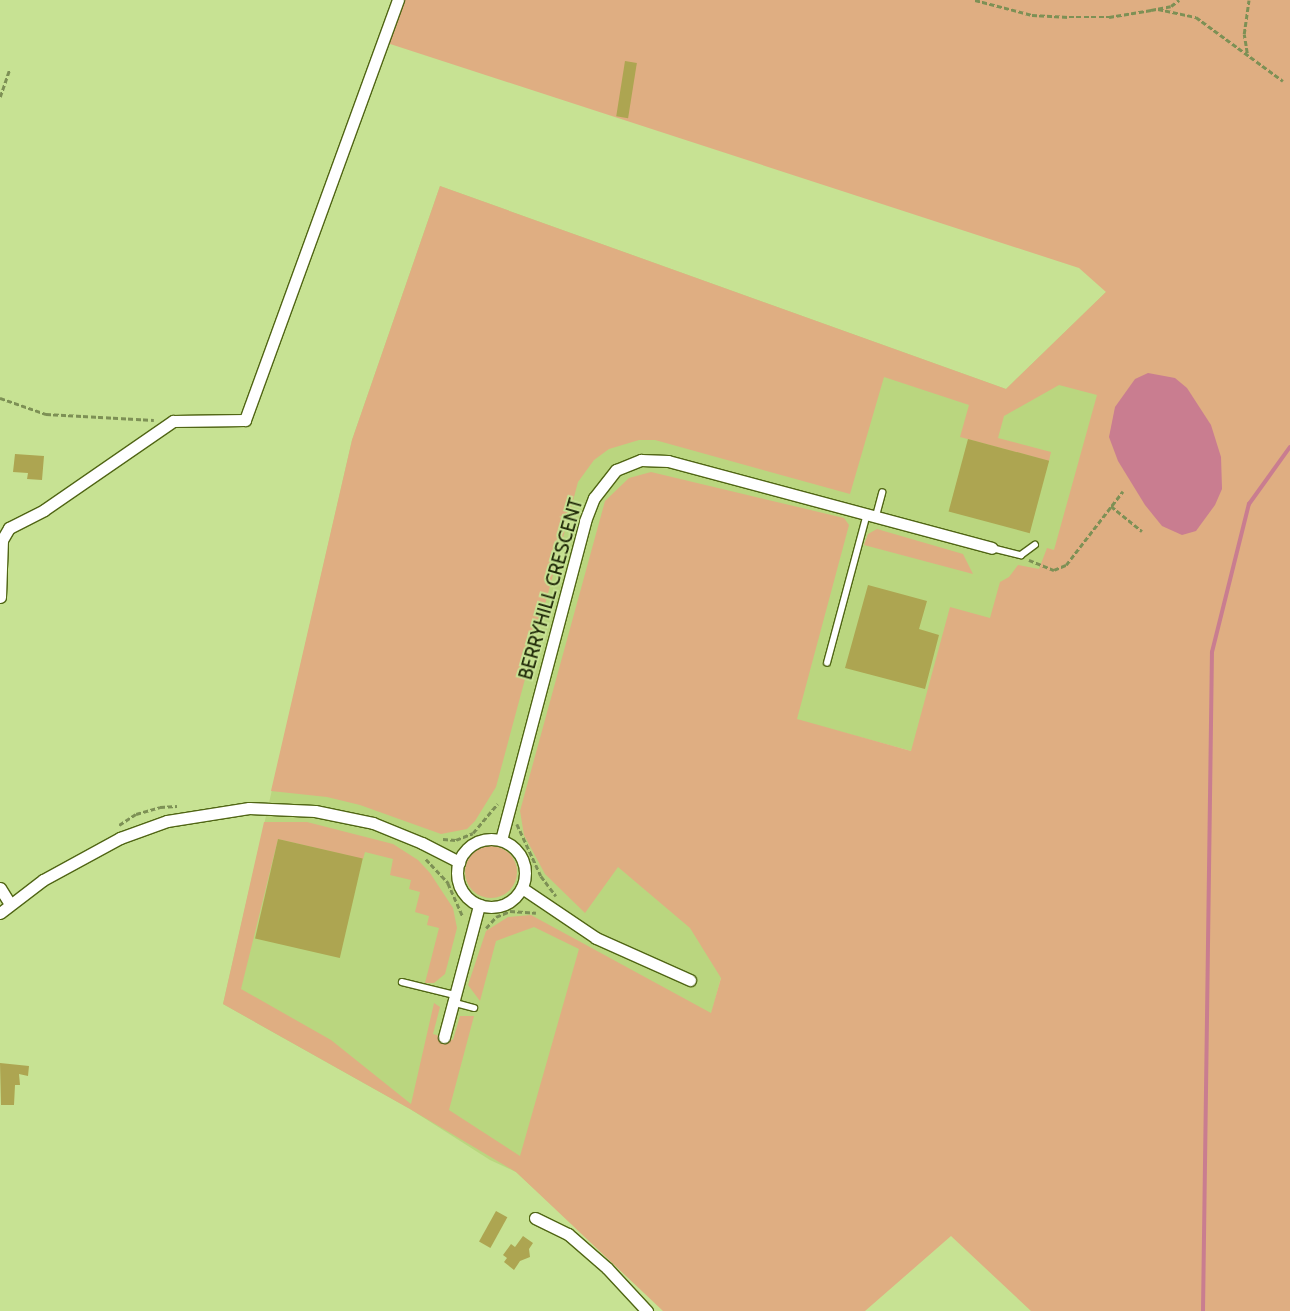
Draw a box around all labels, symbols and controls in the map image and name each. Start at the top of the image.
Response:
street label: BERRYHILL CRESCENT [514,496,588,682]

